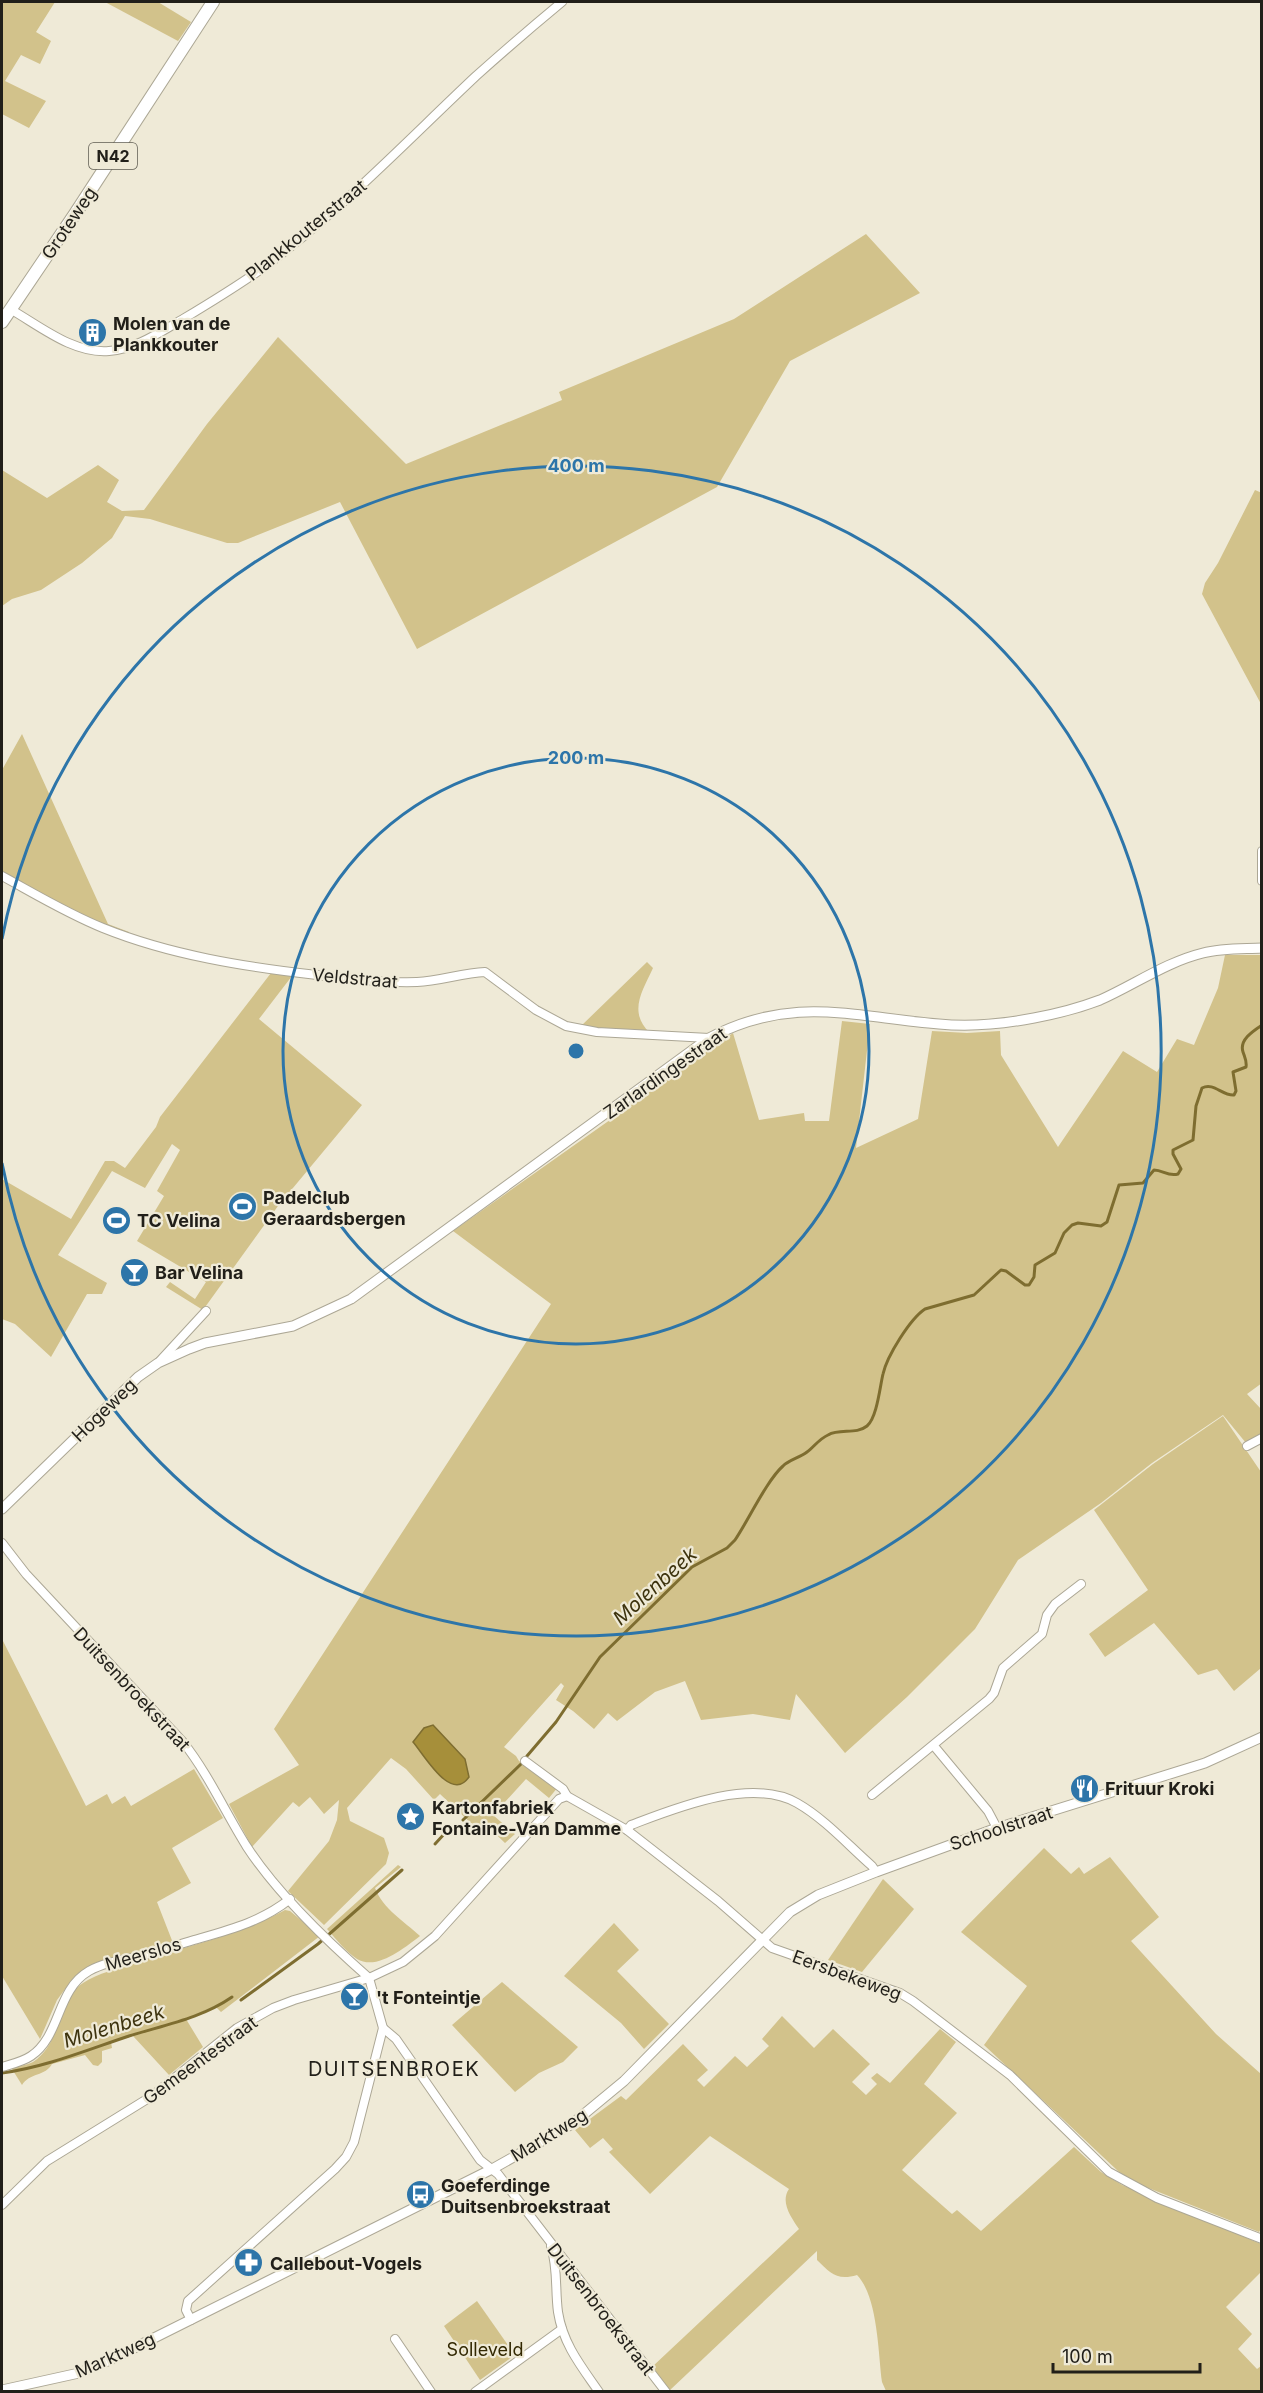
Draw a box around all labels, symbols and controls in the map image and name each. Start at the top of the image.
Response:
road number: N42 [89,143,137,169]
street label: Plankkouterstraat [242,175,370,285]
street label: Groteweg [37,183,101,263]
place label: Molen van de Plankkouter [113,313,231,355]
building icon: Molen van de Plankkouter [76,317,108,349]
text: 400 m [547,455,605,476]
text: 200 m [548,747,604,768]
street label: Veldstraat [311,964,399,992]
street label: Zarlardingestraat [599,1023,731,1123]
centre of rings [566,1041,586,1061]
place label: Padelclub Geraardsbergen [263,1187,406,1229]
sports icon: Padelclub Geraardsbergen [226,1191,258,1223]
sports icon: TC Velina [100,1204,132,1236]
place label: TC Velina [137,1210,221,1231]
bar icon: Bar Velina [118,1256,150,1288]
place label: Bar Velina [155,1262,243,1283]
street label: Hogeweg [67,1374,141,1446]
water label: Molenbeek [608,1541,703,1630]
street label: Duitsenbroekstraat [69,1623,195,1755]
restaurant icon: Frituur Kroki [1068,1772,1100,1804]
place label: Frituur Kroki [1105,1778,1214,1799]
place label: Kartonfabriek Fontaine-Van Damme [432,1797,621,1839]
place icon: Kartonfabriek Fontaine-Van Damme [395,1801,427,1833]
street label: Schoolstraat [947,1801,1055,1854]
street label: Meerslos [103,1933,183,1975]
street label: Eersbekeweg [790,1946,904,2004]
bar icon: 't Fonteintje [339,1981,371,2013]
place label: 't Fonteintje [376,1987,481,2008]
water label: Molenbeek [61,1999,168,2053]
street label: Gemeentestraat [139,2012,261,2108]
district label: DUITSENBROEK [308,2057,480,2081]
street label: Marktweg [507,2104,591,2166]
place label: Goeferdinge Duitsenbroekstraat [441,2175,611,2217]
bus stop icon: Goeferdinge Duitsenbroekstraat [404,2179,436,2211]
street label: Duitsenbroekstraat [543,2239,659,2379]
pharmacy icon: Callebout-Vogels [233,2247,265,2279]
place label: Callebout-Vogels [270,2253,422,2274]
street label: Marktweg [72,2328,158,2382]
scale bar [1053,2336,1200,2374]
park label: Solleveld [447,2339,523,2360]
text: 100 m [1062,2346,1113,2367]

